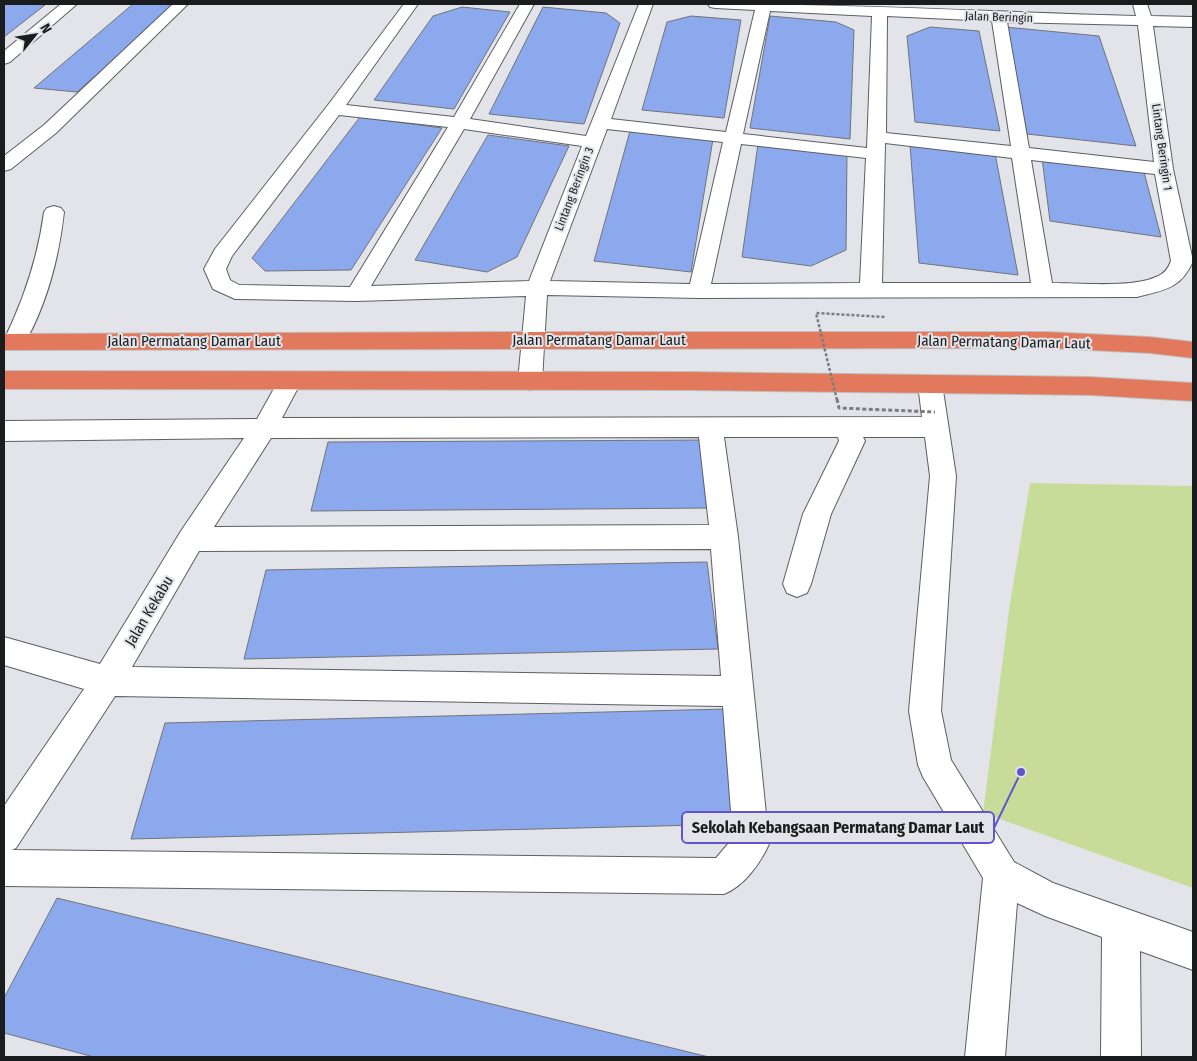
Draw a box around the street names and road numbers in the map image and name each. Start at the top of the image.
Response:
street label: Jalan Beringin [965,9,1033,25]
street label: Lintang Beringin 1 [1149,103,1175,191]
street label: Lintang Beringin 3 [552,145,596,233]
street label: Jalan Permatang Damar Laut [512,331,686,349]
street label: Jalan Permatang Damar Laut [917,331,1091,353]
street label: Jalan Permatang Damar Laut [107,332,281,350]
street label: Jalan Kekabu [121,572,177,650]

